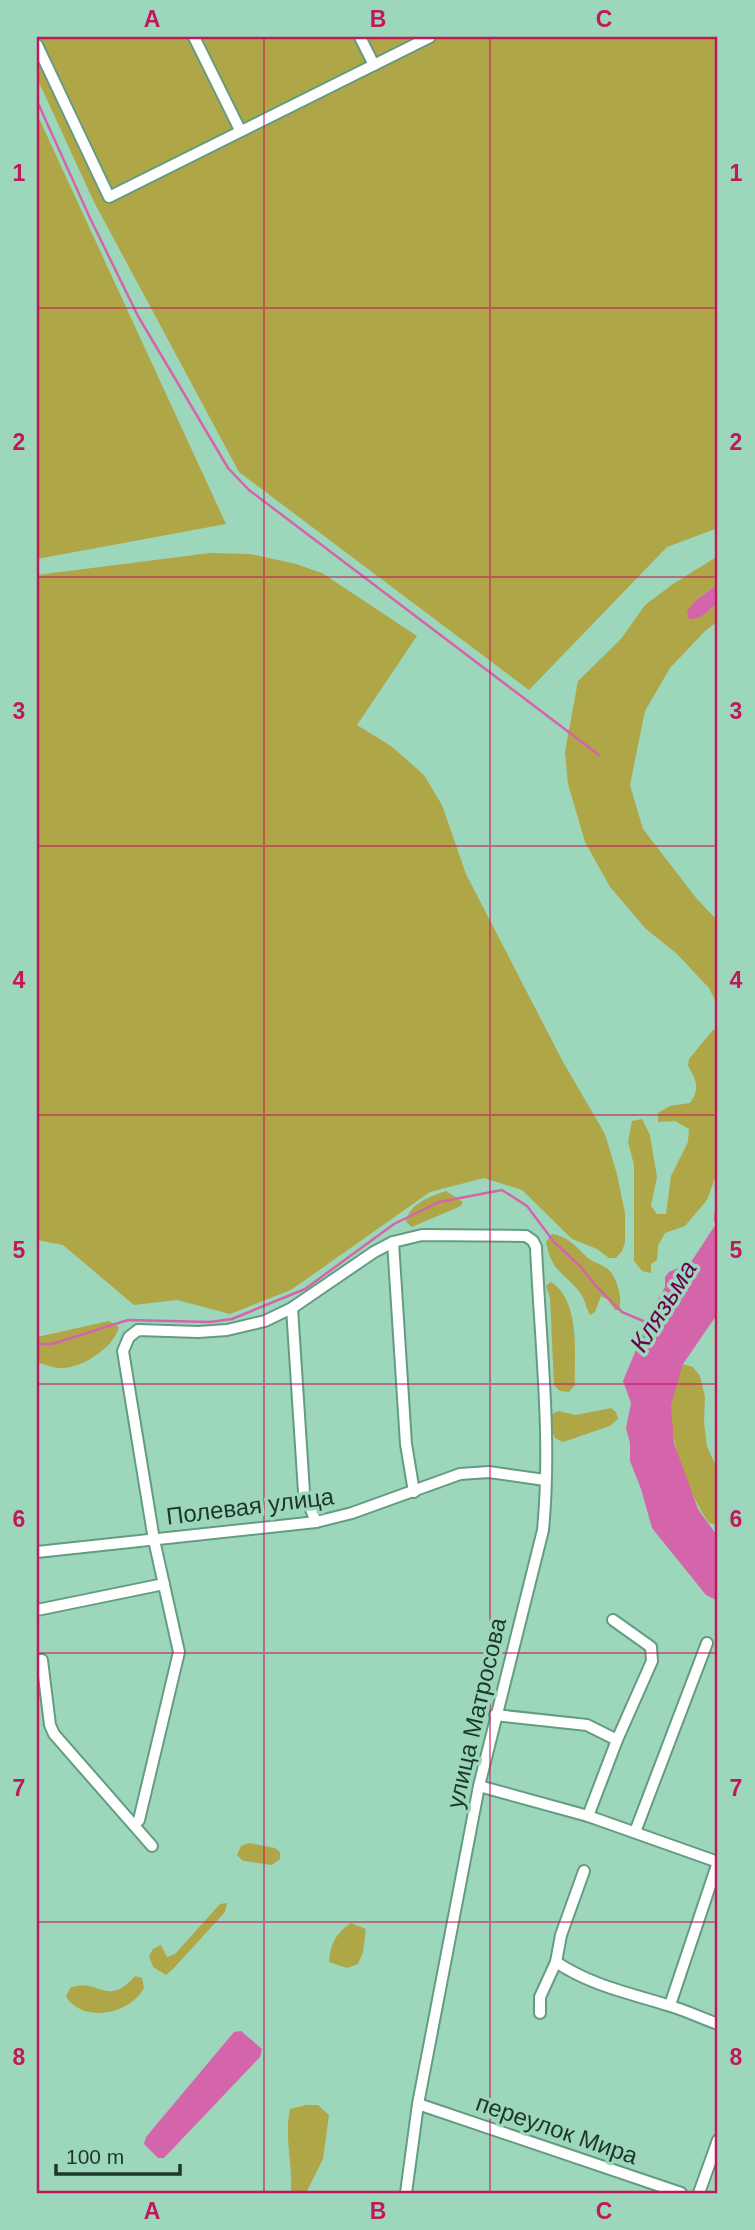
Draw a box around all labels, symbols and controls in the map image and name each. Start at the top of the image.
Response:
text: A [144,6,160,32]
text: B [370,6,386,32]
text: C [596,6,612,32]
text: 1 [13,160,26,186]
text: 1 [730,160,743,186]
text: 2 [13,429,25,455]
text: 2 [730,429,742,455]
text: 3 [13,698,25,724]
text: 3 [730,698,742,724]
text: 4 [13,967,26,993]
text: 4 [730,967,743,993]
text: 5 [13,1237,26,1263]
text: 5 [730,1237,743,1263]
water label: Клязьма [623,1255,703,1357]
street label: Полевая улица [165,1482,336,1530]
text: 6 [13,1506,25,1532]
text: 6 [730,1506,742,1532]
street label: улица Матросова [441,1614,511,1811]
text: 7 [13,1775,25,1801]
text: 7 [730,1775,742,1801]
text: 8 [13,2044,26,2070]
text: 8 [730,2044,743,2070]
street label: переулок Мира [473,2089,642,2170]
scale bar [56,2132,180,2176]
text: 100 m [66,2145,124,2168]
text: A [144,2198,160,2224]
text: B [370,2198,386,2224]
text: C [596,2198,612,2224]

